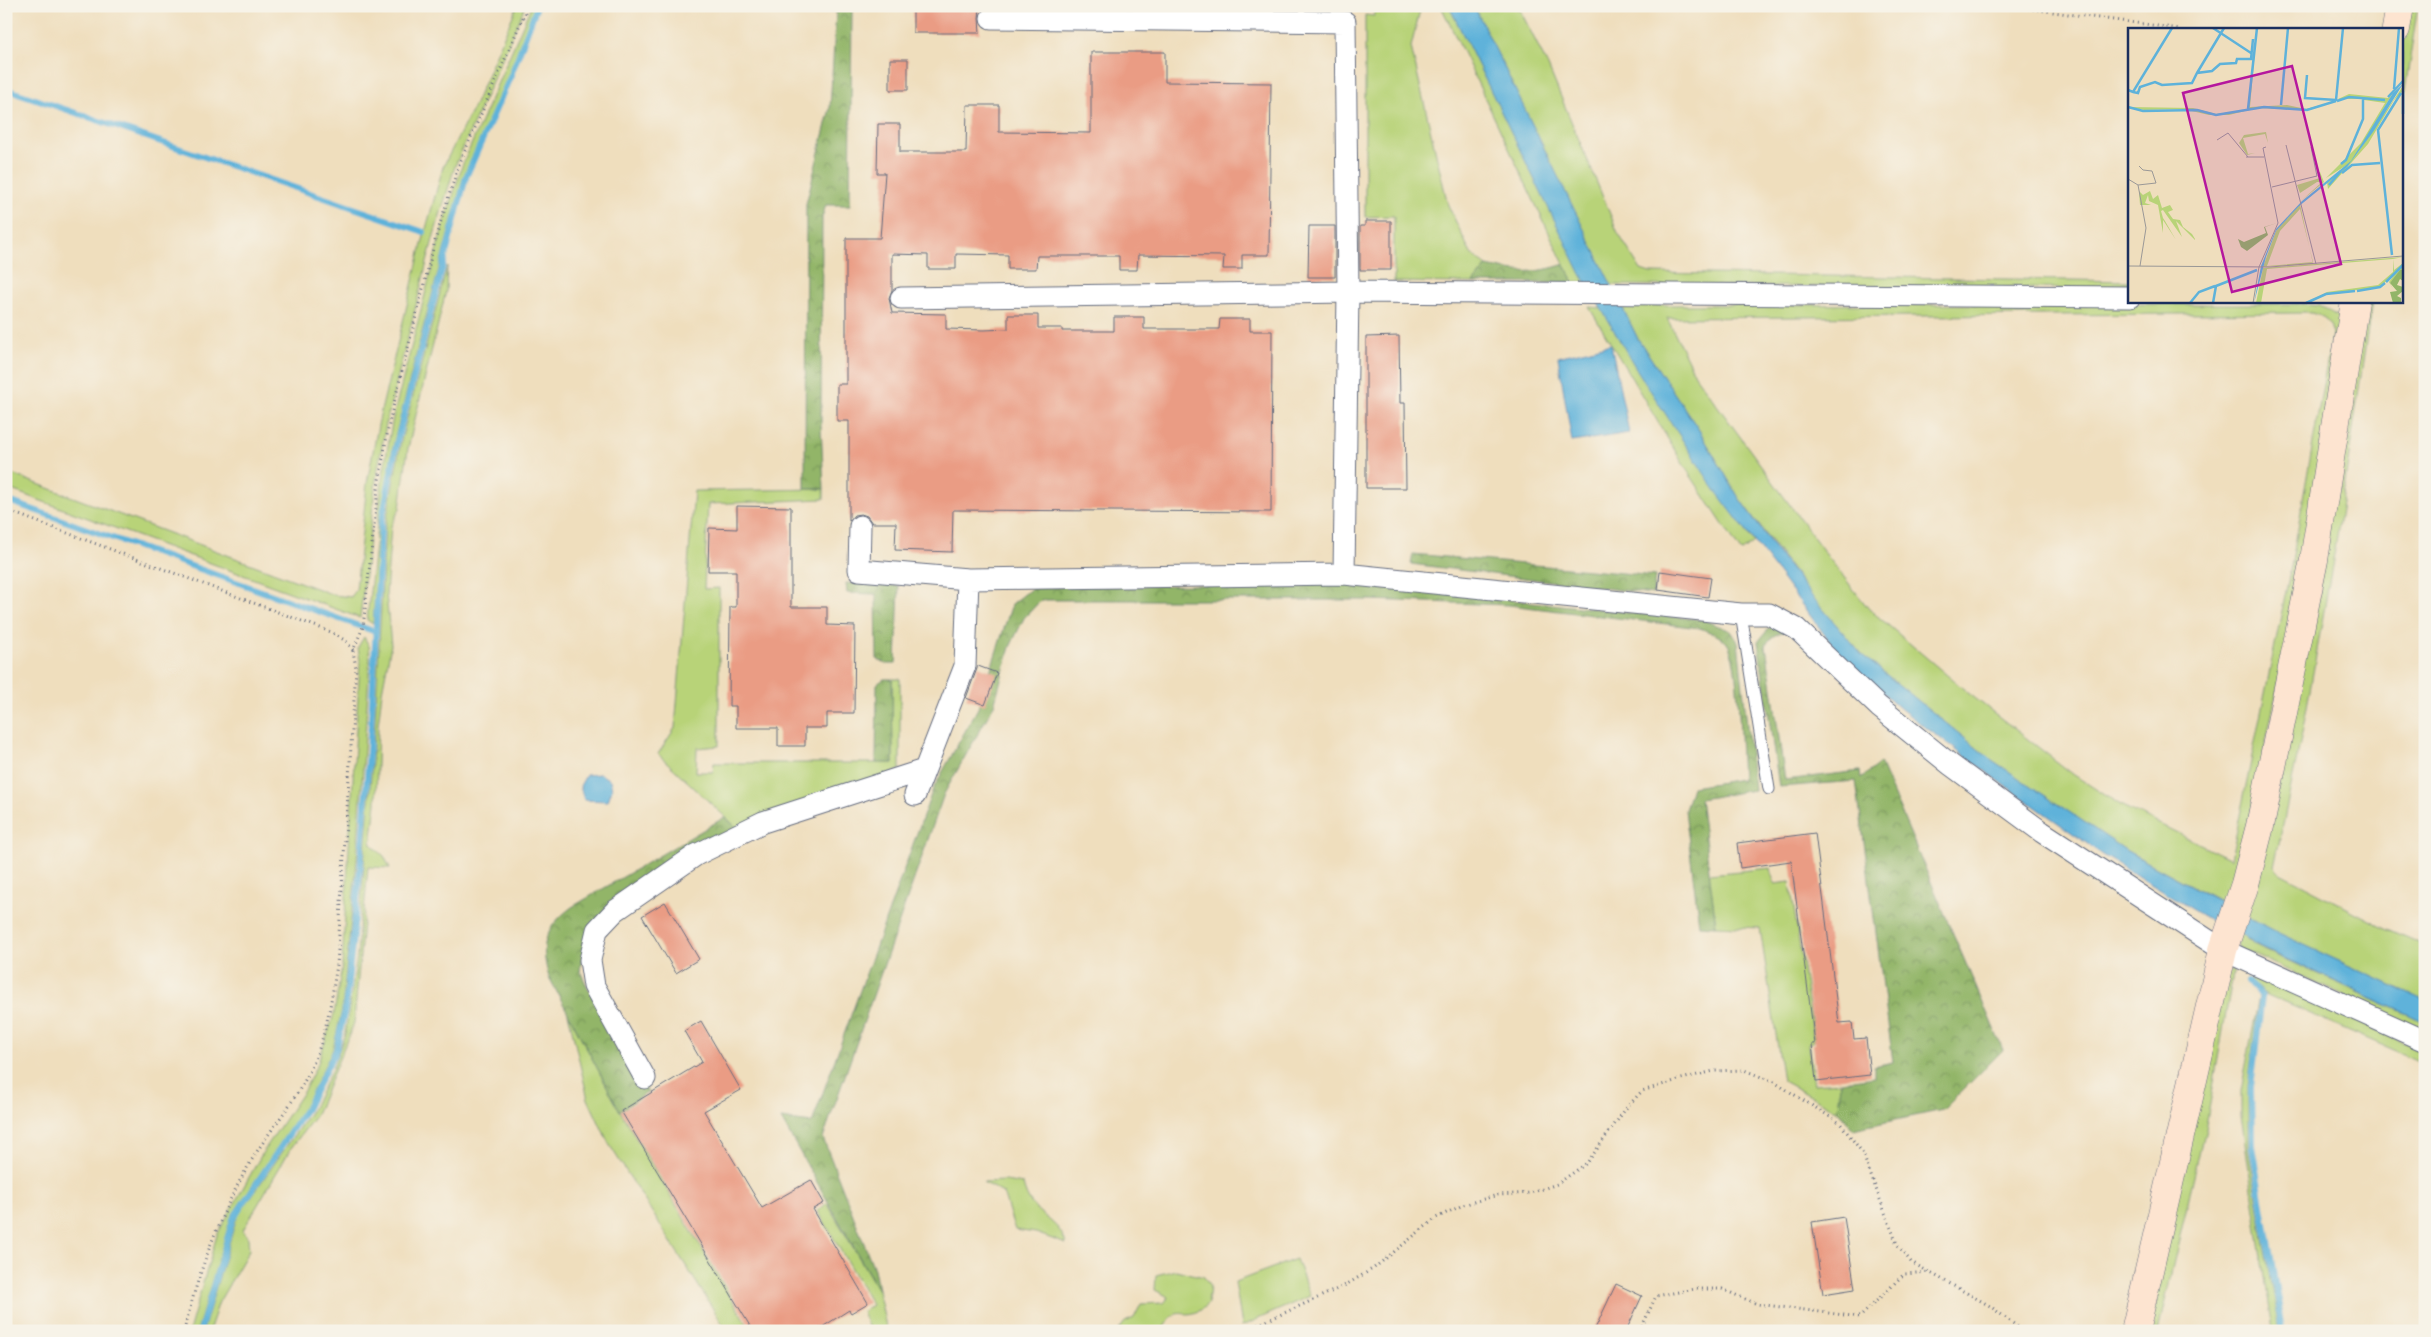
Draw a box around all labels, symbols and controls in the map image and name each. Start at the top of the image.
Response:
inset map [2128,28,2404,302]

